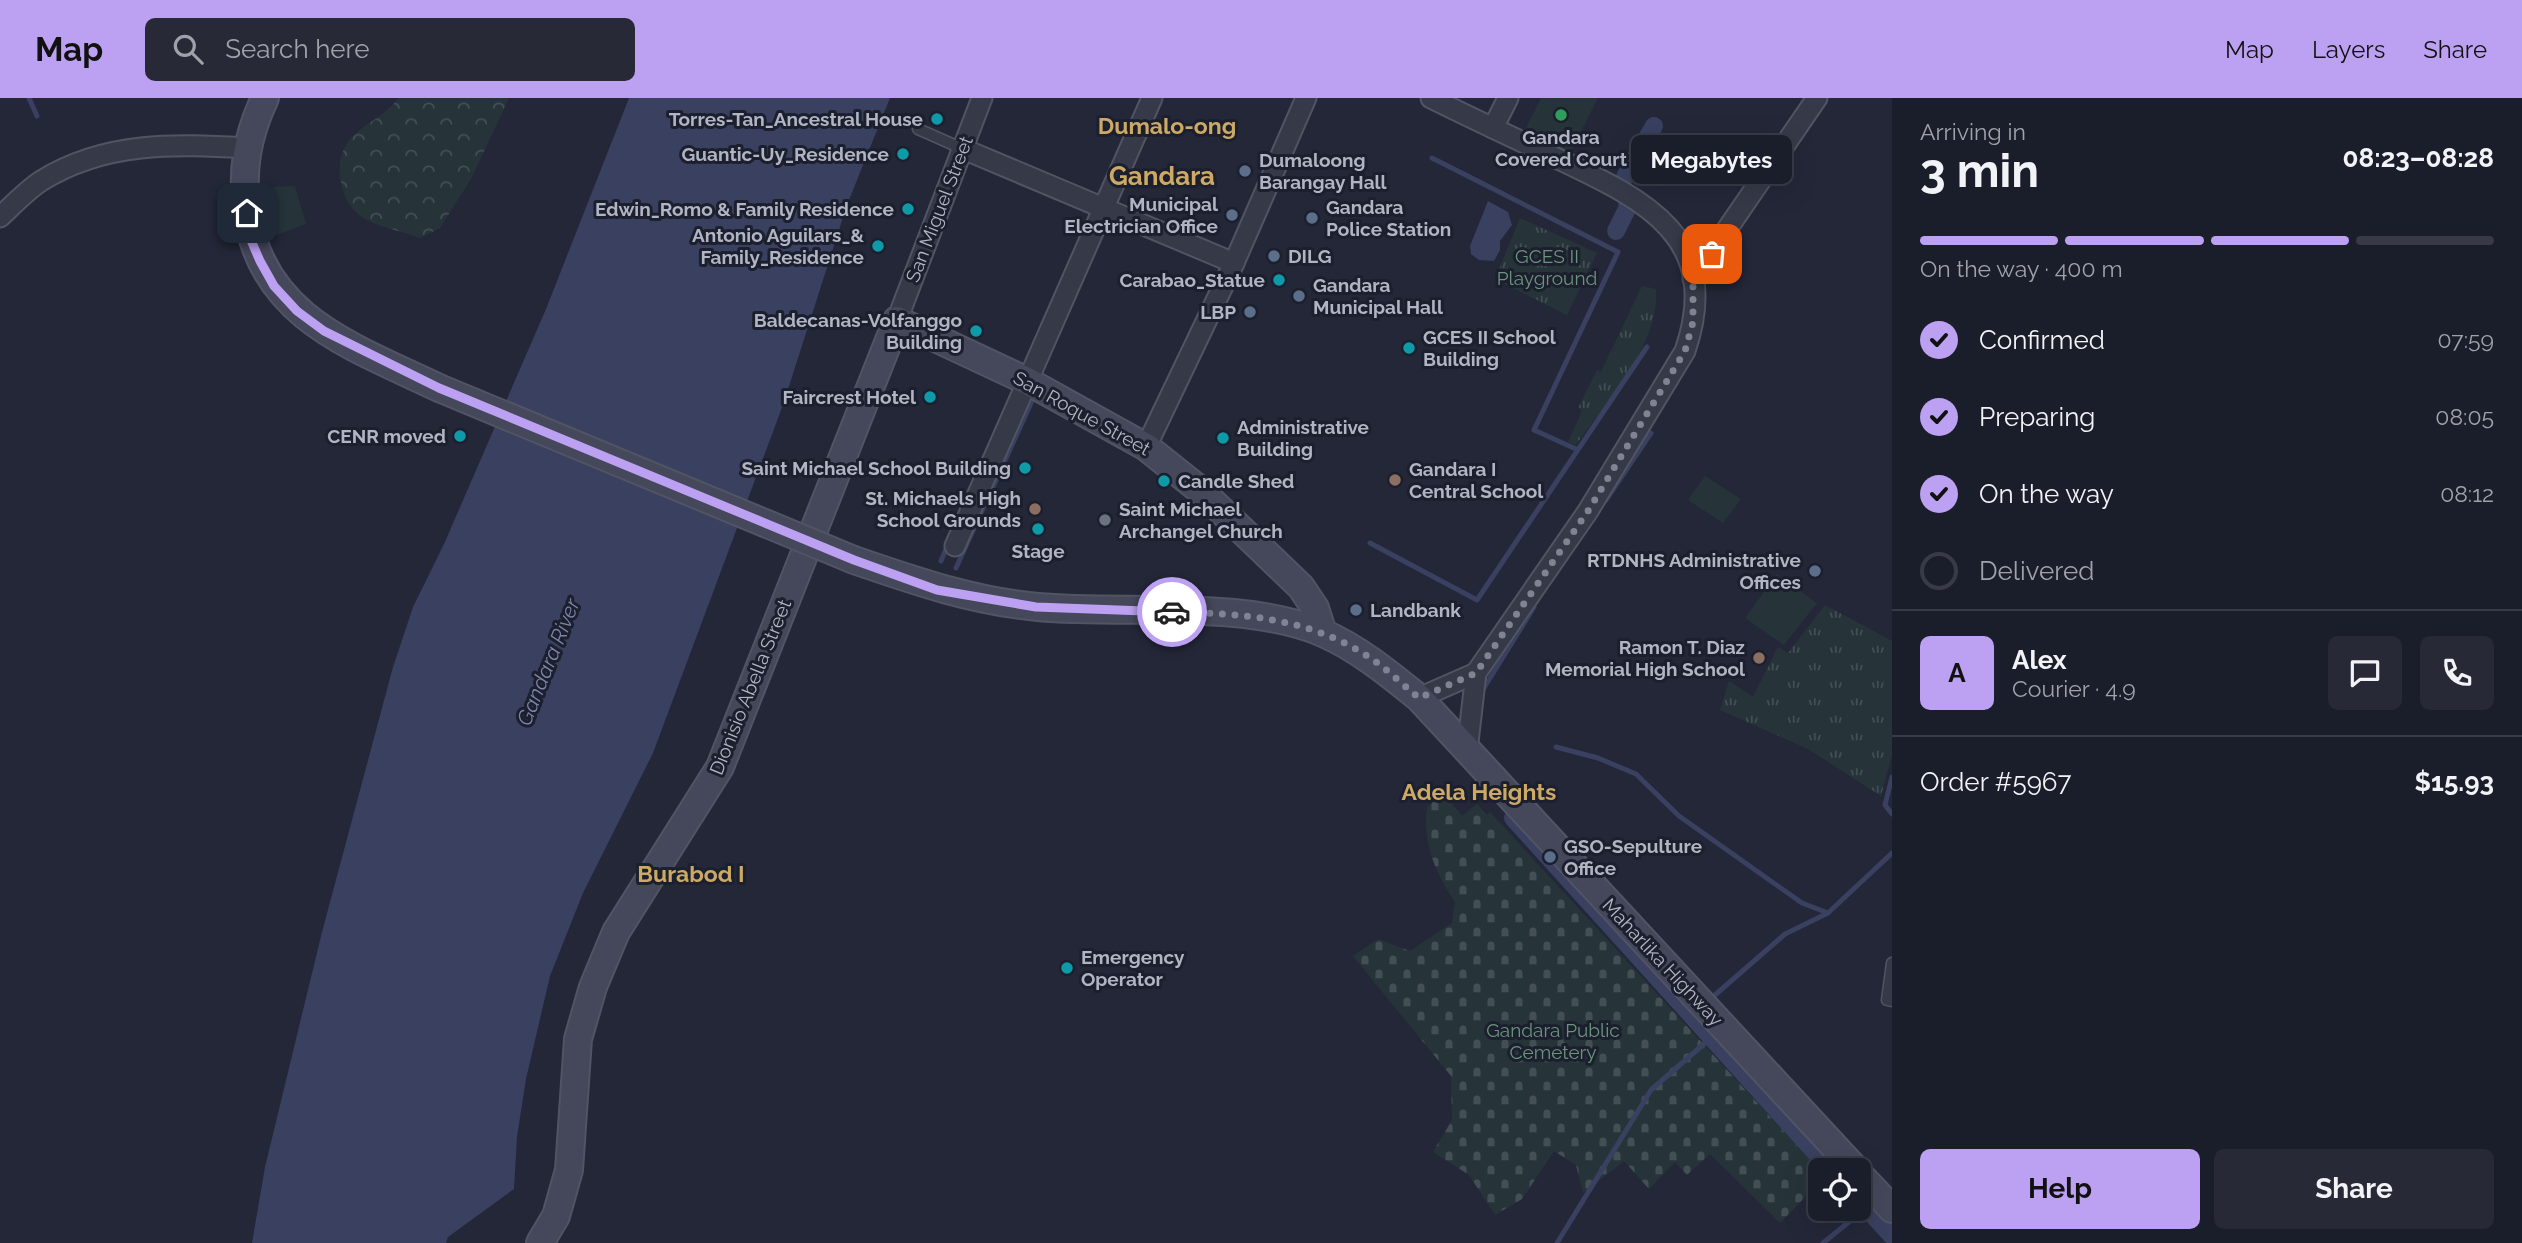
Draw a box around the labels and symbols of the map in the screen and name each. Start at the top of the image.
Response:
marker: Gandara Covered Court [1553,107,1569,123]
place label: Torres-Tan_Ancestral House [669,108,923,130]
marker: Torres-Tan_Ancestral House [929,111,945,127]
district label: Dumalo-ong [1098,112,1236,139]
place label: Gandara Covered Court [1495,126,1628,170]
street label: San Miguel Street [901,132,977,285]
callout: Megabytes [1632,135,1792,184]
place label: Guantic-Uy_Residence [682,143,889,165]
marker: Guantic-Uy_Residence [895,146,911,162]
place label: Dumaloong Barangay Hall [1259,149,1388,193]
district label: Gandara [1109,161,1215,191]
marker: Dumaloong Barangay Hall [1237,163,1253,179]
pin [217,183,277,243]
place label: Municipal Electrician Office [1064,193,1219,237]
place label: Gandara Police Station [1326,196,1451,240]
place label: Edwin_Romo & Family Residence [595,198,894,220]
marker: Edwin_Romo & Family Residence [900,201,916,217]
marker: Municipal Electrician Office [1224,207,1240,223]
marker: Gandara Police Station [1304,210,1320,226]
place label: Antonio Aguilars_& Family_Residence [692,224,864,268]
pin [1682,224,1742,284]
marker: Antonio Aguilars_& Family_Residence [870,238,886,254]
place label: DILG [1288,245,1332,267]
park label: GCES II Playground [1497,245,1597,289]
marker: DILG [1266,248,1282,264]
place label: Carabao_Statue [1119,269,1265,291]
marker: Carabao_Statue [1271,272,1287,288]
place label: Gandara Municipal Hall [1313,274,1444,318]
marker: Gandara Municipal Hall [1291,288,1307,304]
place label: LBP [1200,301,1236,323]
marker: LBP [1242,304,1258,320]
place label: Baldecanas-Volfanggo Building [754,309,962,353]
marker: Baldecanas-Volfanggo Building [968,323,984,339]
place label: GCES II School Building [1423,326,1557,370]
marker: GCES II School Building [1401,340,1417,356]
street label: San Roque Street [1010,366,1155,460]
place label: Faircrest Hotel [783,386,917,408]
marker: Faircrest Hotel [922,389,938,405]
place label: Administrative Building [1237,416,1369,460]
place label: CENR moved [327,425,446,447]
marker: CENR moved [452,428,468,444]
marker: Administrative Building [1215,430,1231,446]
place label: Saint Michael School Building [741,457,1011,479]
place label: Gandara I Central School [1409,458,1544,502]
marker: Saint Michael School Building [1017,460,1033,476]
place label: Candle Shed [1178,470,1294,492]
marker: Gandara I Central School [1387,472,1403,488]
marker: Candle Shed [1156,473,1172,489]
place label: St. Michaels High School Grounds [865,487,1021,531]
place label: Saint Michael Archangel Church [1119,498,1283,542]
marker: St. Michaels High School Grounds [1027,501,1043,517]
marker: Saint Michael Archangel Church [1097,512,1113,528]
marker: Stage [1030,521,1046,537]
place label: Stage [1011,540,1065,562]
place label: RTDNHS Administrative Offices [1587,549,1801,593]
marker: RTDNHS Administrative Offices [1807,563,1823,579]
courier [1137,577,1207,647]
water label: Gandara River [511,594,585,729]
street label: Dionisio Abella Street [705,596,795,778]
place label: Landbank [1370,599,1461,621]
marker: Landbank [1348,602,1364,618]
place label: Ramon T. Diaz Memorial High School [1545,636,1746,680]
marker: Ramon T. Diaz Memorial High School [1751,650,1767,666]
district label: Adela Heights [1402,778,1556,805]
place label: GSO-Sepulture Office [1564,835,1702,879]
marker: GSO-Sepulture Office [1542,849,1558,865]
district label: Burabod I [637,860,745,887]
street label: Maharlika Highway [1598,894,1728,1030]
place label: Emergency Operator [1081,946,1185,990]
marker: Emergency Operator [1059,960,1075,976]
park label: Gandara Public Cemetery [1486,1019,1620,1063]

